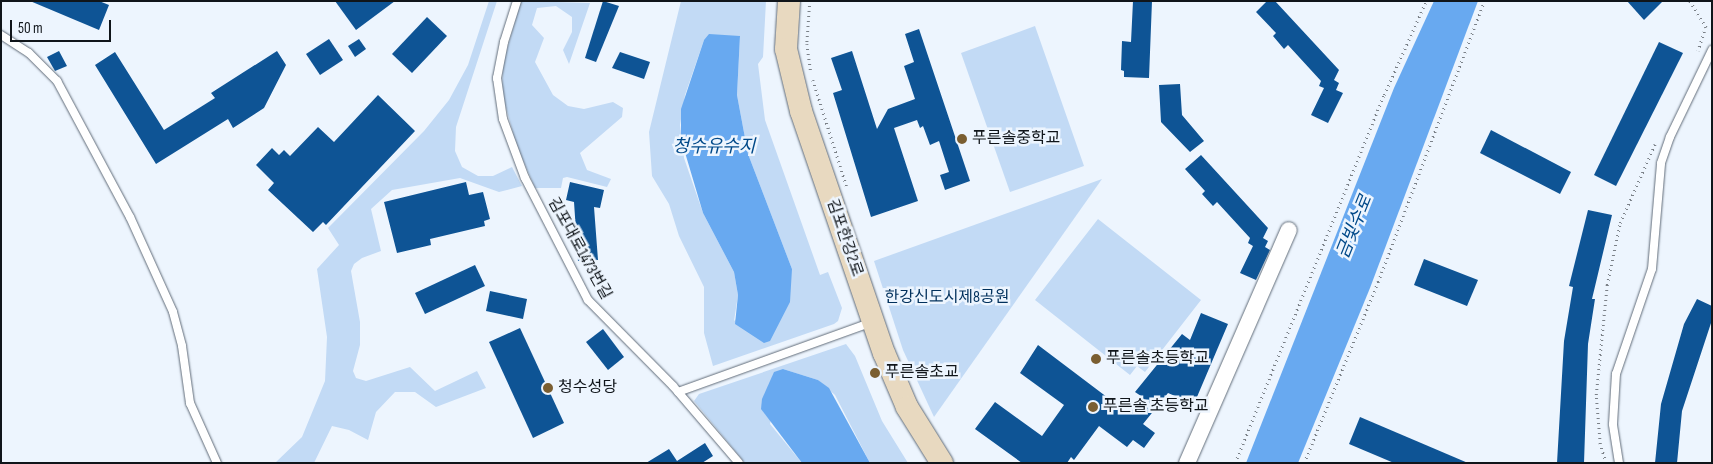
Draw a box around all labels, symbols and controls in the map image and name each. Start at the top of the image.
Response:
scale bar [12,10,114,42]
text: 50 m [18,19,43,38]
place label: 푸른솔중학교 [972,129,1060,149]
marker: 푸른솔중학교 [956,133,968,145]
water label: 청수유수지 [673,136,755,158]
water label: 금빛수로 [1333,192,1377,262]
street label: 김포대로1473번길 [543,195,615,303]
street label: 김포한강2로 [822,197,866,279]
park label: 한강신도시제8공원 [885,288,1009,308]
place label: 푸른솔초등학교 [1106,349,1209,369]
marker: 푸른솔초등학교 [1090,353,1102,365]
place label: 푸른솔초교 [885,363,959,383]
marker: 푸른솔초교 [869,367,881,379]
place label: 청수성당 [558,378,617,398]
marker: 청수성당 [542,382,554,394]
place label: 푸른솔 초등학교 [1103,397,1209,417]
marker: 푸른솔 초등학교 [1087,401,1099,413]

